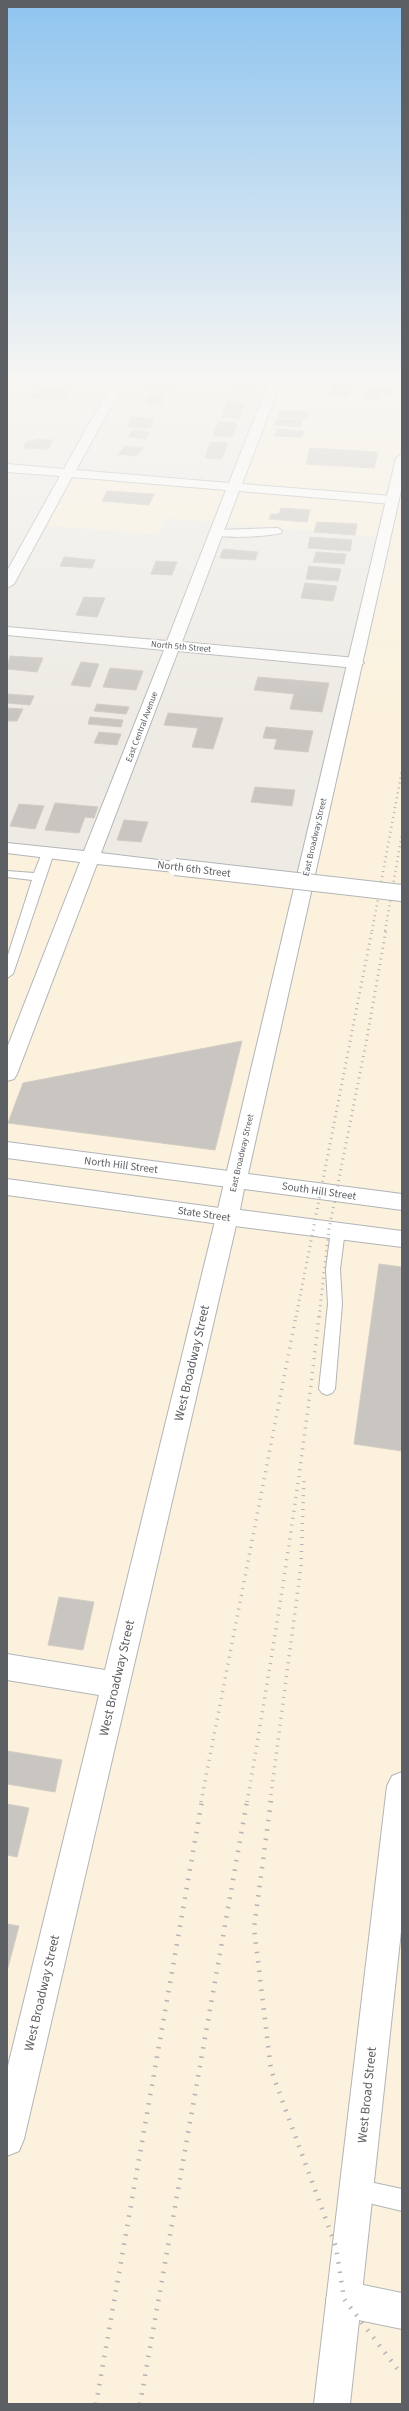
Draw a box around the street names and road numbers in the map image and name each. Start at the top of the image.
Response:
street label: North 5th Street [150,638,212,656]
street label: East Central Avenue [123,689,162,764]
street label: East Broadway Street [300,797,330,877]
street label: North 6th Street [156,857,232,881]
street label: East Broadway Street [227,1113,257,1193]
street label: North Hill Street [83,1153,159,1177]
street label: South Hill Street [281,1178,357,1204]
street label: State Street [177,1203,232,1225]
street label: West Broadway Street [170,1303,214,1423]
street label: West Broadway Street [95,1618,139,1738]
street label: West Broadway Street [20,1933,64,2053]
street label: West Broad Street [353,2045,381,2144]

